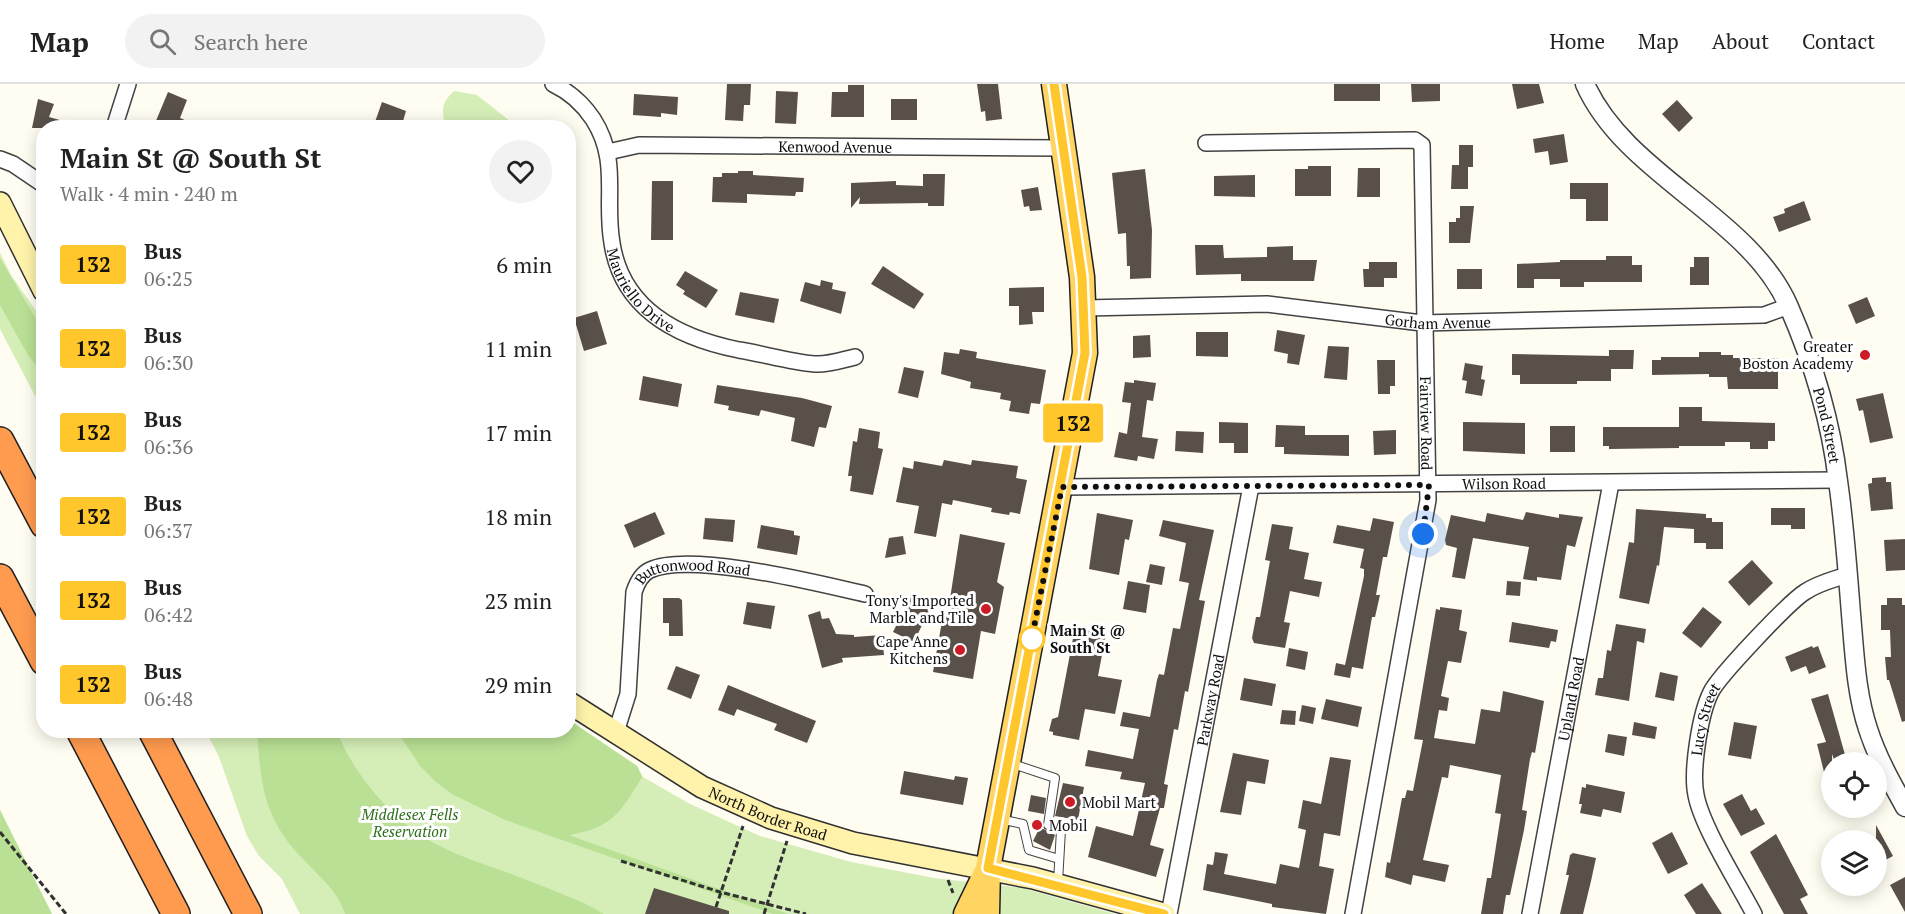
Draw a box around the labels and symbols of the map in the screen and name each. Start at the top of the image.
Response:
street label: Kenwood Avenue [778,136,892,157]
street label: Mauriello Drive [603,246,679,336]
street label: Gorham Avenue [1384,309,1491,333]
place label: Greater Boston Academy [1742,336,1853,373]
marker: Greater Boston Academy [1858,348,1872,362]
street label: Fairview Road [1416,376,1437,470]
street label: Pond Street [1809,385,1846,465]
line badge: 132 [1038,404,1108,442]
street label: Wilson Road [1462,473,1546,493]
your location [1408,519,1438,549]
street label: Buttonwood Road [629,554,752,588]
place label: Tony's Imported Marble and Tile [866,590,974,627]
marker: Tony's Imported Marble and Tile [979,602,993,616]
place label: Main St @ South St [1050,620,1125,657]
marker: Main St @ South St [1019,626,1045,652]
place label: Cape Anne Kitchens [876,631,948,668]
marker: Cape Anne Kitchens [953,643,967,657]
street label: Parkway Road [1191,652,1229,748]
street label: Upland Road [1553,655,1588,742]
street label: Lucy Street [1686,678,1725,757]
street label: North Border Road [706,781,830,845]
place label: Mobil Mart [1082,792,1156,812]
marker: Mobil Mart [1063,795,1077,809]
park label: Middlesex Fells Reservation [361,804,458,841]
place label: Mobil [1049,815,1088,835]
marker: Mobil [1030,818,1044,832]

